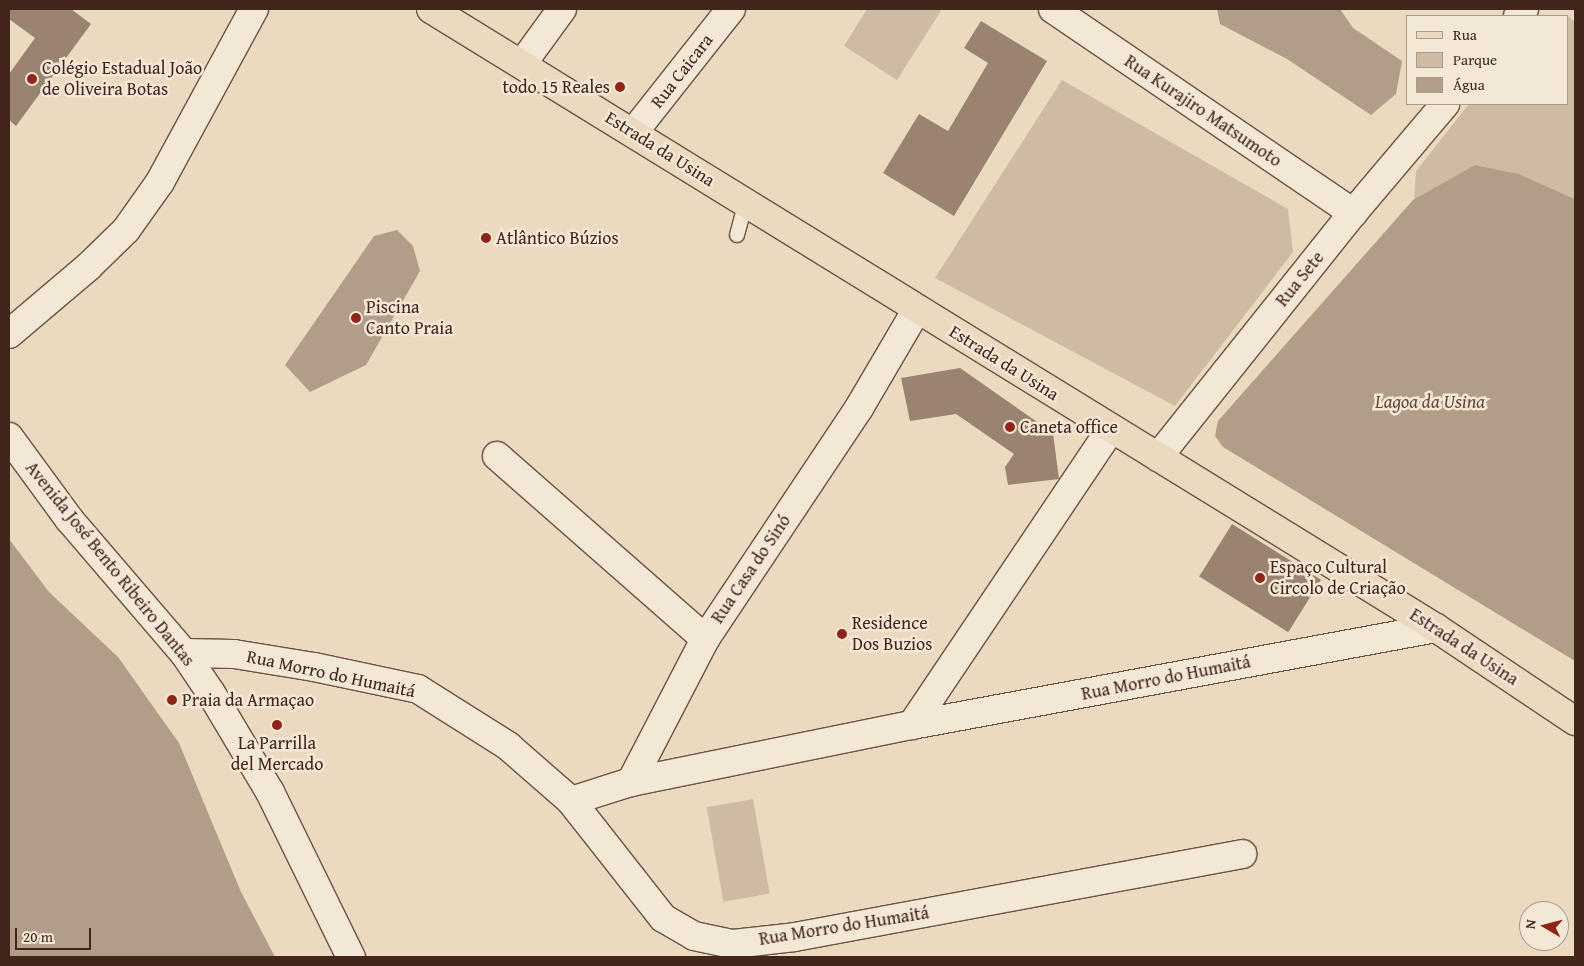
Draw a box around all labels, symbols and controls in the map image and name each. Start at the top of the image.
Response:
legend [1406,15,1569,105]
text: Rua [1453,24,1477,45]
street label: Rua Caicara [646,30,718,112]
text: Parque [1453,49,1497,70]
street label: Rua Kurajiro Matsumoto [1120,50,1286,172]
place label: Colégio Estadual João de Oliveira Botas [42,58,202,100]
marker: Colégio Estadual João de Oliveira Botas [26,73,38,85]
text: Água [1453,74,1485,95]
place label: todo 15 Reales [502,76,610,98]
marker: todo 15 Reales [614,81,626,93]
street label: Estrada da Usina [601,107,719,191]
place label: Atlântico Búzios [496,227,619,249]
marker: Atlântico Búzios [480,232,492,244]
street label: Rua Sete [1271,247,1329,311]
place label: Piscina Canto Praia [366,297,453,340]
marker: Piscina Canto Praia [350,312,362,324]
street label: Estrada da Usina [945,321,1063,405]
water label: Lagoa da Usina [1375,391,1485,413]
place label: Caneta office [1020,416,1118,438]
marker: Caneta office [1004,421,1016,433]
street label: Avenida José Bento Ribeiro Dantas [21,457,199,671]
street label: Rua Casa do Sinó [707,511,795,627]
place label: Espaço Cultural Circolo de Criação [1270,557,1406,600]
marker: Espaço Cultural Circolo de Criação [1254,572,1266,584]
street label: Estrada da Usina [1406,604,1522,690]
place label: Residence Dos Buzios [852,613,932,656]
marker: Residence Dos Buzios [836,628,848,640]
street label: Rua Morro do Humaitá [245,646,417,702]
street label: Rua Morro do Humaitá [1080,651,1252,705]
place label: Praia da Armaçao [182,689,314,711]
marker: Praia da Armaçao [166,694,178,706]
marker: La Parrilla del Mercado [271,719,283,731]
place label: La Parrilla del Mercado [231,733,323,776]
north arrow [1519,901,1569,951]
street label: Rua Morro do Humaitá [757,902,931,950]
scale bar [18,918,94,950]
text: N [1520,918,1541,930]
text: 20 m [23,926,53,947]

